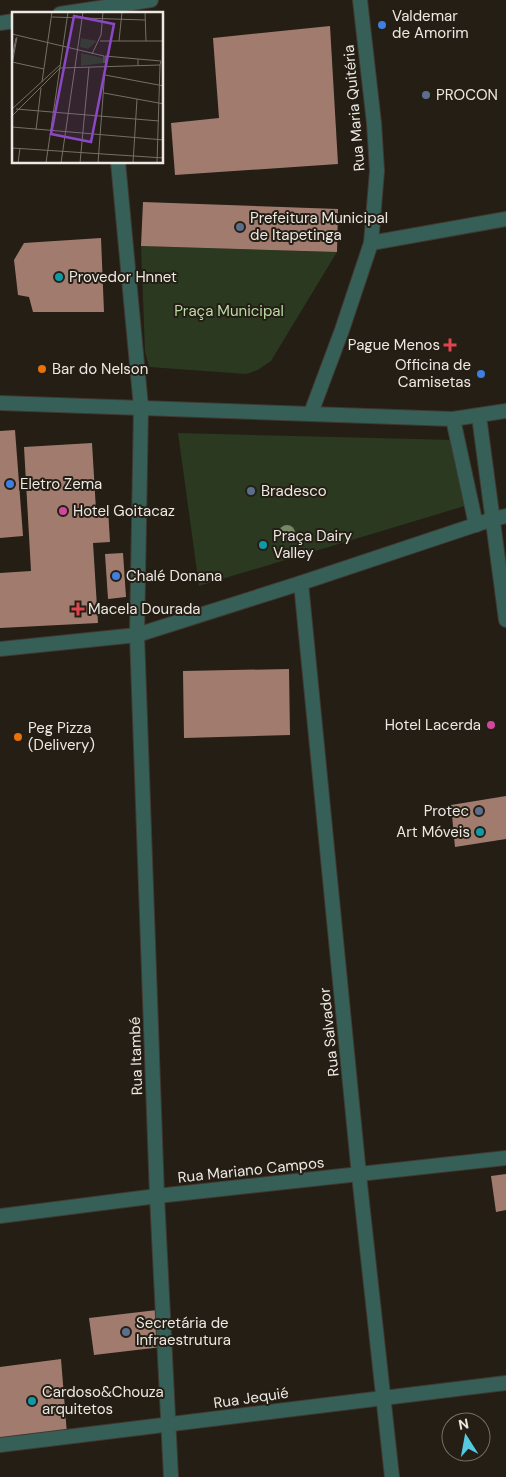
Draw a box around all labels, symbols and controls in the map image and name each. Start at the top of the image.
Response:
place label: Valdemar de Amorim [392,6,469,43]
inset map [12,12,164,164]
marker: Valdemar de Amorim [376,19,388,31]
street label: Rua Maria Quitéria [339,44,369,172]
place label: PROCON [436,85,498,105]
marker: PROCON [420,89,432,101]
place label: Prefeitura Municipal de Itapetinga [250,208,388,245]
marker: Prefeitura Municipal de Itapetinga [234,221,246,233]
place label: Provedor Hnnet [69,267,177,287]
marker: Provedor Hnnet [53,271,65,283]
park label: Praça Municipal [174,301,284,321]
place label: Pague Menos [348,335,440,355]
marker: Pague Menos [444,339,456,351]
place label: Officina de Camisetas [395,355,471,392]
place label: Bar do Nelson [52,359,148,379]
marker: Bar do Nelson [36,363,48,375]
marker: Officina de Camisetas [475,368,487,380]
place label: Eletro Zema [20,474,102,494]
marker: Eletro Zema [4,478,16,490]
place label: Bradesco [261,481,327,501]
marker: Bradesco [245,485,257,497]
place label: Hotel Goitacaz [73,501,175,521]
marker: Hotel Goitacaz [57,505,69,517]
place label: Praça Dairy Valley [273,526,353,563]
marker: Praça Dairy Valley [257,539,269,551]
place label: Chalé Donana [126,566,222,586]
marker: Chalé Donana [110,570,122,582]
place label: Macela Dourada [88,599,200,619]
marker: Macela Dourada [72,603,84,615]
place label: Hotel Lacerda [385,715,481,735]
place label: Peg Pizza (Delivery) [28,718,95,755]
marker: Hotel Lacerda [485,719,497,731]
marker: Peg Pizza (Delivery) [12,731,24,743]
place label: Protec [424,801,469,821]
marker: Protec [473,805,485,817]
place label: Art Móveis [396,822,470,842]
marker: Art Móveis [474,826,486,838]
street label: Rua Salvador [314,986,344,1078]
street label: Rua Itambé [125,1016,147,1096]
street label: Rua Mariano Campos [177,1152,325,1188]
place label: Secretária de Infraestrutura [136,1313,231,1350]
marker: Secretária de Infraestrutura [120,1326,132,1338]
place label: Cardoso&Chouza arquitetos [42,1382,164,1419]
street label: Rua Jequié [212,1383,290,1413]
marker: Cardoso&Chouza arquitetos [26,1395,38,1407]
north arrow [441,1412,491,1462]
text: N [457,1414,470,1434]

